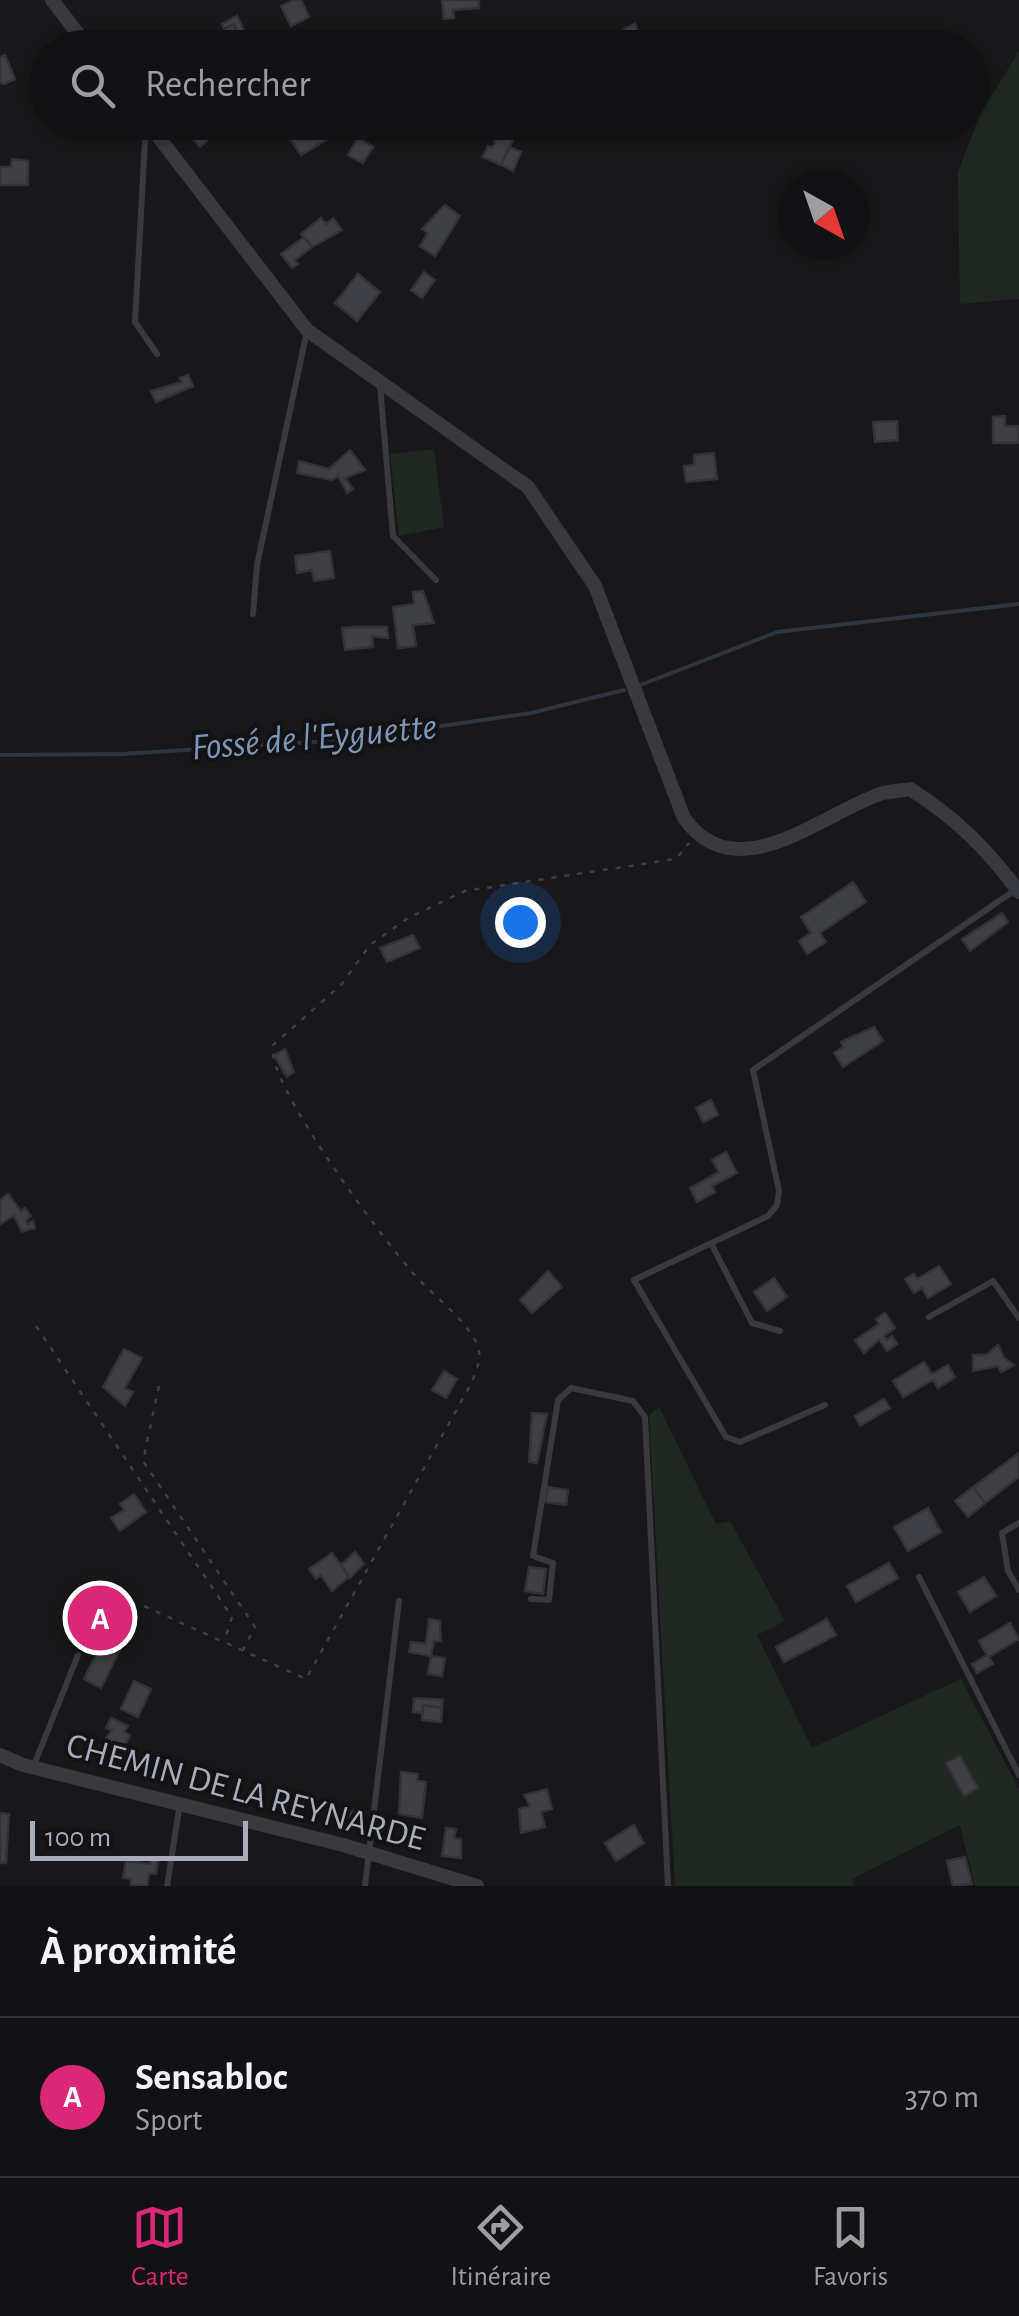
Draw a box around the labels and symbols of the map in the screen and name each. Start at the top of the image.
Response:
north arrow [779,170,869,260]
water label: Fossé de l'Eyguette [190,708,439,768]
your location [495,897,546,948]
pin: A [68,1580,132,1656]
street label: CHEMIN DE LA REYNARDE [63,1728,429,1857]
scale bar [30,1816,248,1860]

